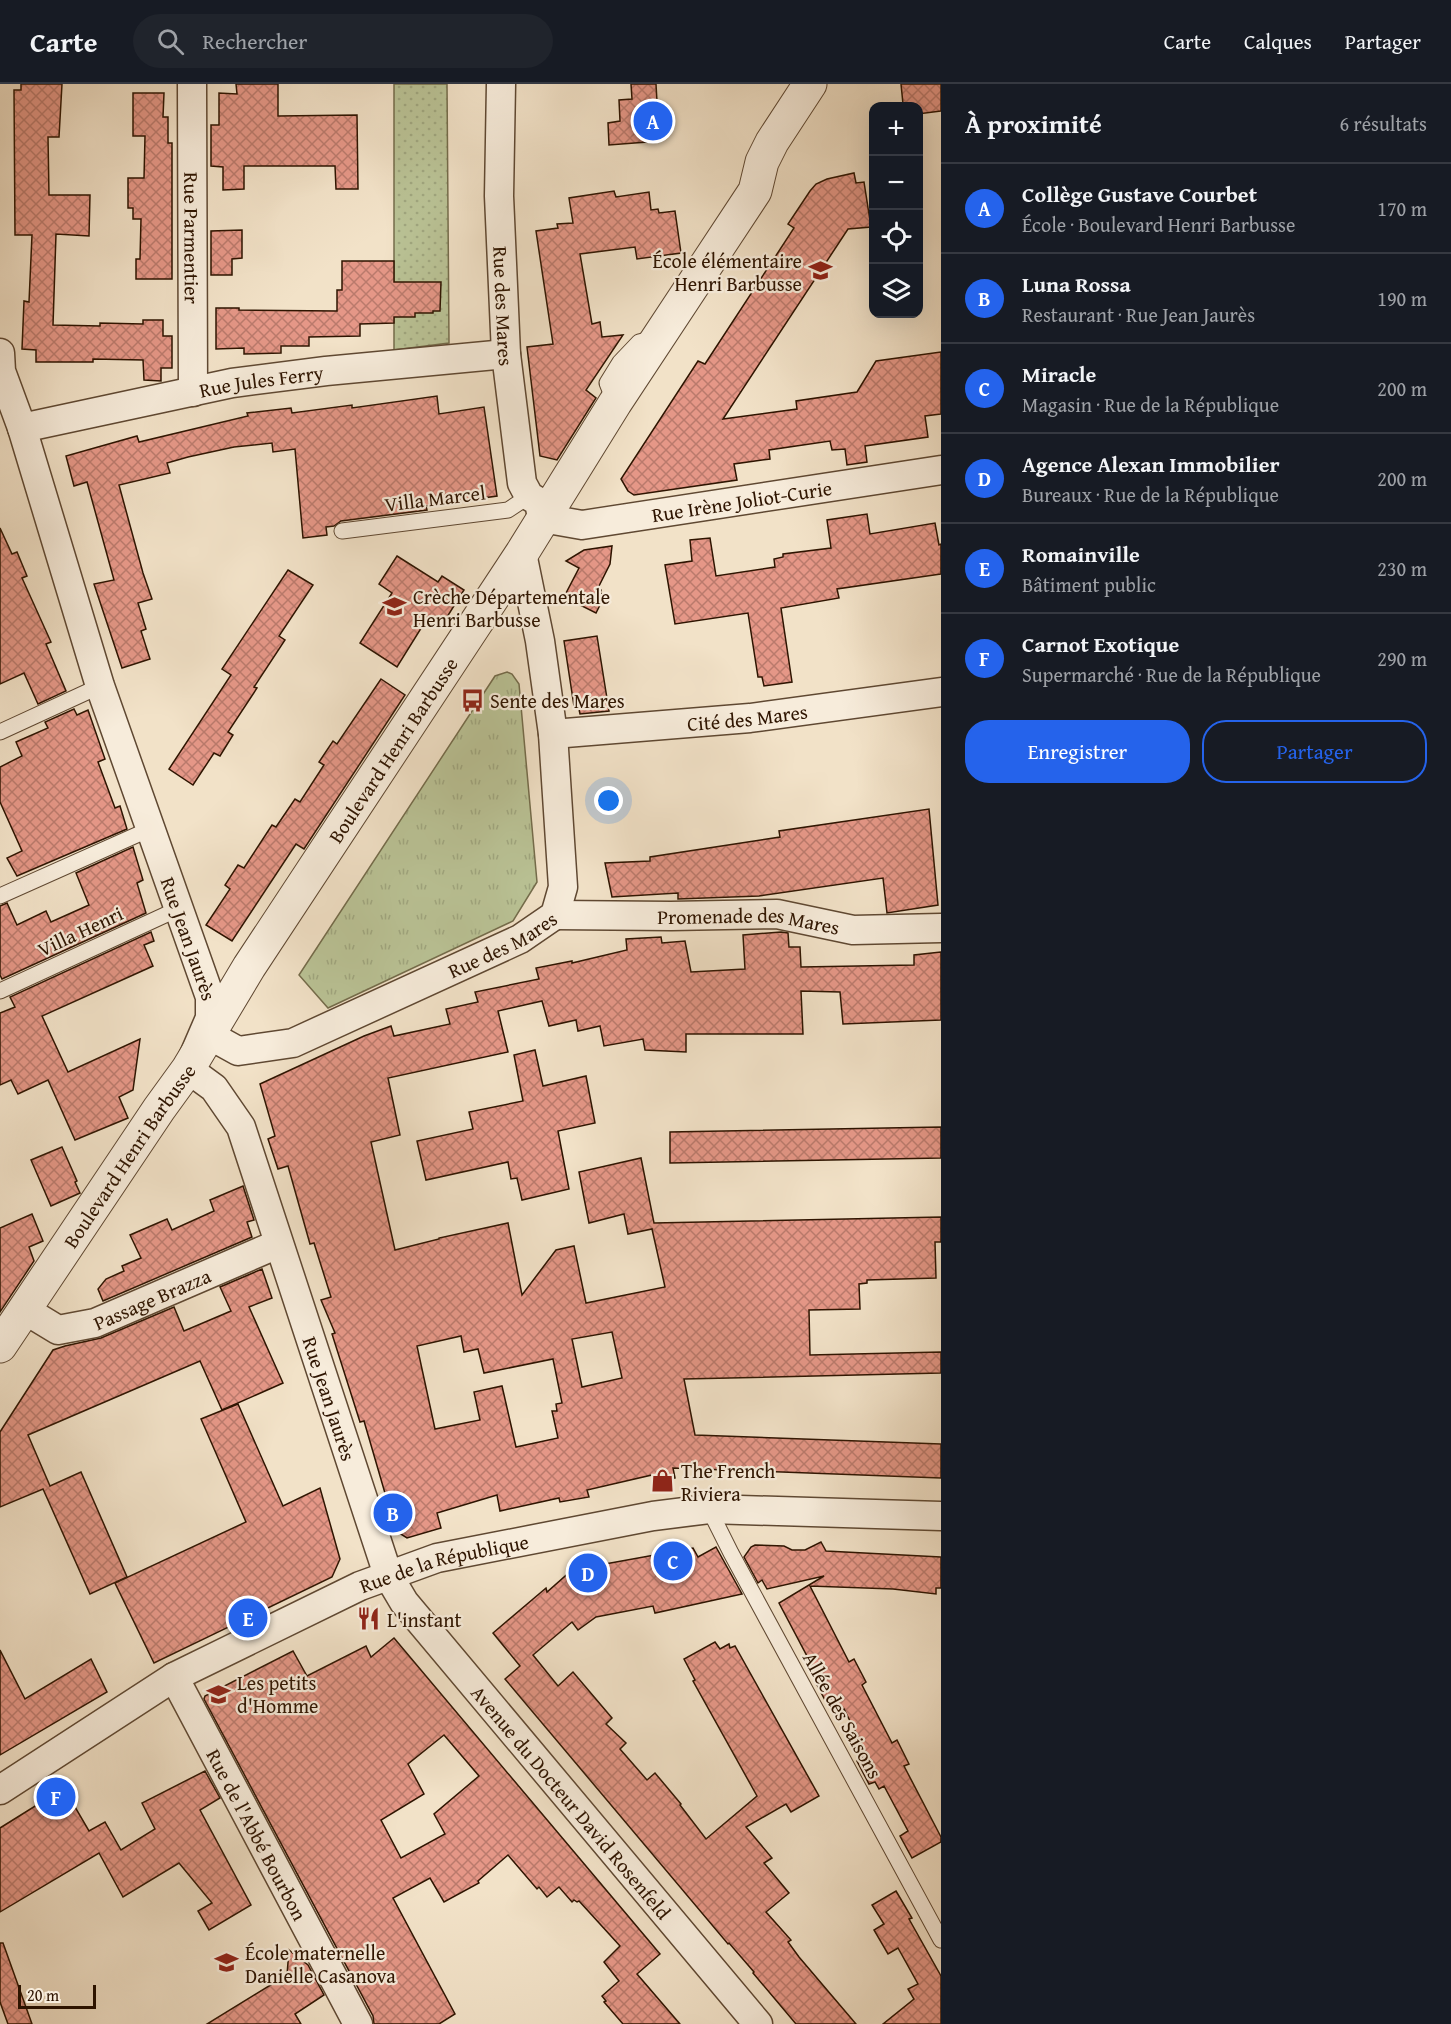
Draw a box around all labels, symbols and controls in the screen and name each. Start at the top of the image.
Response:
search box [133,14,553,68]
text: Carte [30,21,97,62]
icon: search [154,25,187,58]
text: Rechercher [202,25,307,57]
text: Carte [1164,26,1211,57]
text: Calques [1244,26,1312,57]
text: Partager [1345,26,1421,57]
pin: A [634,99,672,144]
map controls [869,102,923,318]
button: + [869,102,923,156]
text: À proximité [965,104,1102,143]
text: 6 résultats [1339,109,1427,138]
button: − [869,156,923,210]
street label: Rue Parmentier [178,172,207,304]
text: Collège Gustave Courbet [1022,178,1257,210]
text: A [978,194,991,223]
text: 170 m [1377,194,1427,223]
button: locate [869,210,923,264]
text: École · Boulevard Henri Barbusse [1022,210,1295,239]
street label: Rue des Mares [487,245,522,367]
place label: École élémentaire Henri Barbusse [653,246,802,298]
school or university icon: École élémentaire Henri Barbusse [807,258,833,284]
button: layers [869,264,923,318]
text: Luna Rossa [1022,268,1131,300]
text: B [978,284,991,313]
text: 190 m [1377,284,1427,313]
text: Restaurant · Rue Jean Jaurès [1022,300,1255,329]
street label: Rue Jules Ferry [196,357,325,404]
text: Miracle [1022,358,1096,390]
text: C [979,374,990,403]
text: 200 m [1377,374,1427,403]
text: Magasin · Rue de la République [1022,390,1279,419]
text: Agence Alexan Immobilier [1022,448,1280,480]
text: D [978,464,991,493]
text: 200 m [1377,464,1427,493]
street label: Rue Irène Joliot-Curie [650,472,834,529]
street label: Villa Marcel [383,477,487,519]
text: Bureaux · Rue de la République [1022,480,1279,509]
text: Romainville [1022,538,1140,570]
text: E [979,554,990,583]
text: 230 m [1377,554,1427,583]
text: Bâtiment public [1022,570,1156,599]
place label: Crèche Départementale Henri Barbusse [413,582,610,634]
school or university icon: Crèche Départementale Henri Barbusse [382,594,408,620]
text: Carnot Exotique [1022,628,1179,660]
text: F [979,644,990,673]
text: 290 m [1377,644,1427,673]
street label: Boulevard Henri Barbusse [320,651,464,848]
text: Supermarché · Rue de la République [1022,660,1321,689]
place label: Sente des Mares [490,686,625,715]
bus stop icon: Sente des Mares [459,687,485,713]
street label: Cité des Mares [686,696,809,738]
button: Enregistrer [965,720,1190,783]
button: Partager [1202,720,1427,783]
your location [594,786,623,815]
street label: Rue Jean Jaurès [154,873,224,1004]
street label: Villa Henri [32,898,128,963]
street label: Promenade des Mares [657,899,842,941]
street label: Rue des Mares [443,904,562,985]
street label: Boulevard Henri Barbusse [56,1057,202,1253]
street label: Passage Brazza [89,1260,215,1337]
street label: Rue Jean Jaurès [296,1333,364,1464]
place label: The French Riviera [681,1456,775,1508]
shop icon: The French Riviera [650,1468,676,1494]
pin: B [374,1490,412,1536]
street label: Rue de la République [355,1526,531,1600]
pin: C [654,1538,692,1584]
pin: D [568,1550,608,1596]
pin: E [228,1596,268,1640]
place label: L'instant [387,1605,461,1634]
restaurant icon: L'instant [356,1606,382,1632]
street label: Allée des Saisons [796,1646,890,1784]
place label: Les petits d'Homme [237,1668,318,1720]
street label: Avenue du Docteur David Rosenfeld [465,1679,678,1925]
school or university icon: Les petits d'Homme [206,1681,232,1707]
street label: Rue de l'Abbé Bourbon [200,1743,315,1925]
pin: F [36,1774,76,1820]
place label: École maternelle Danielle Casanova [245,1938,396,1990]
school or university icon: École maternelle Danielle Casanova [214,1950,240,1976]
scale bar [18,1982,96,2010]
text: 20 m [27,1983,59,2007]

